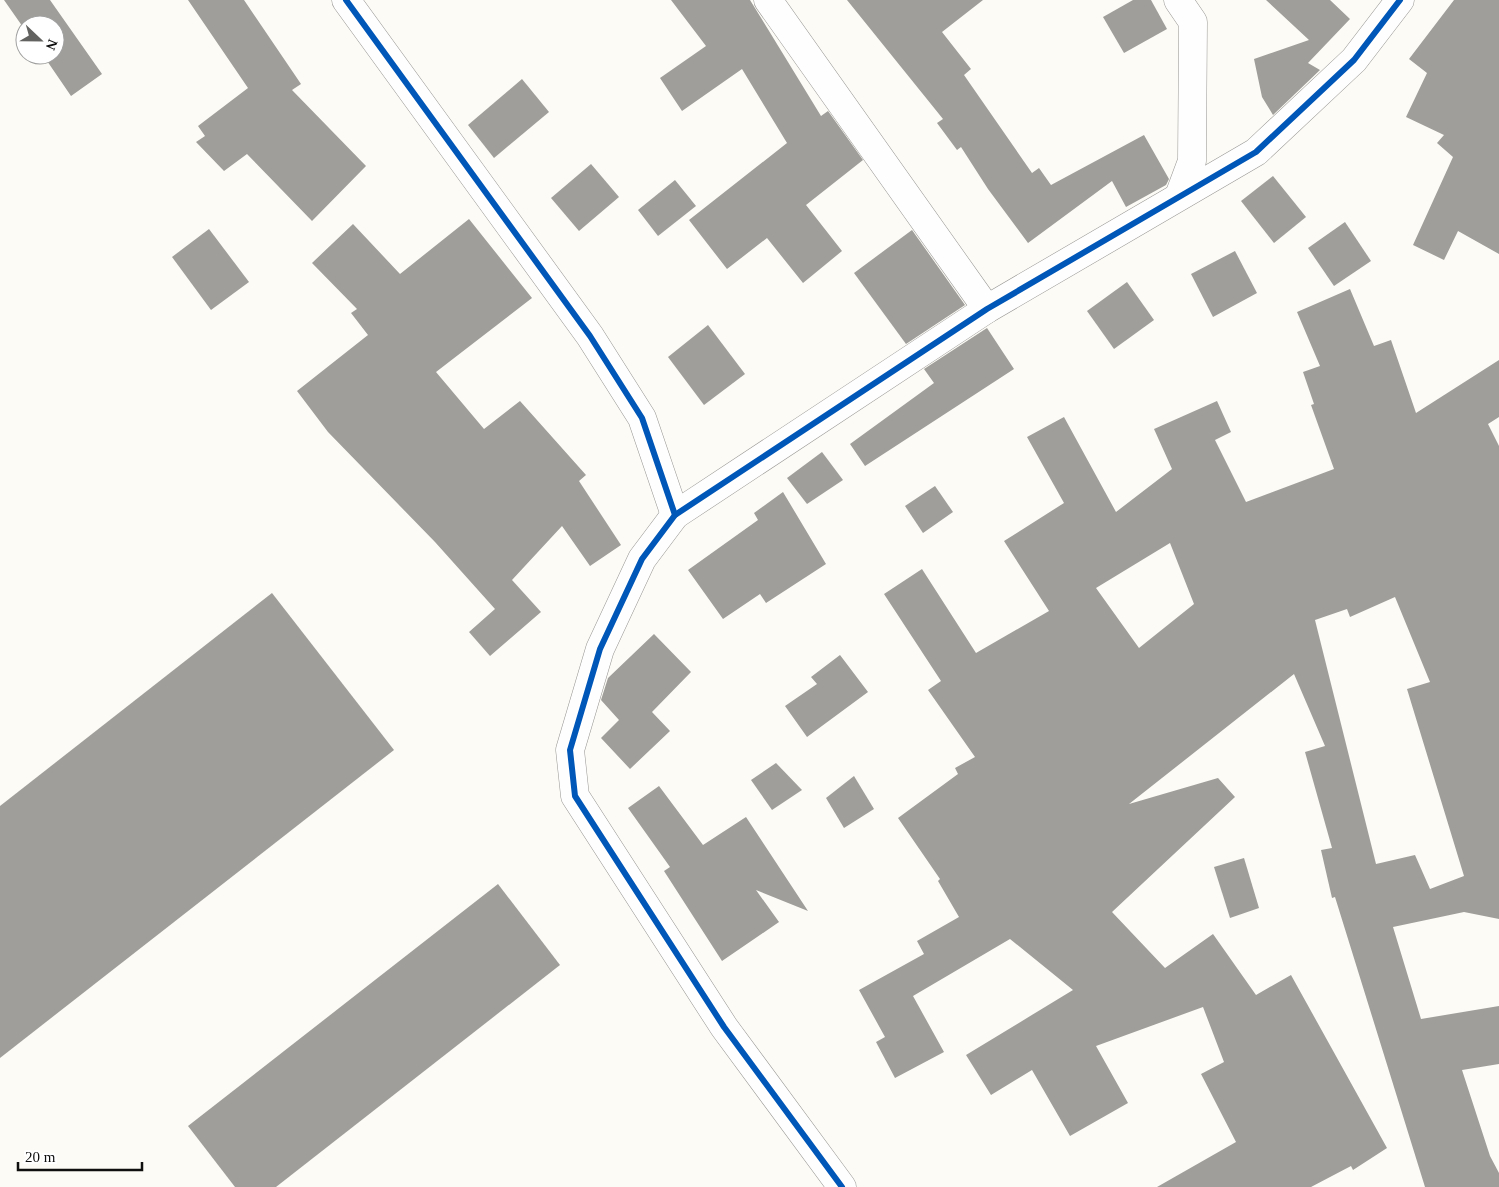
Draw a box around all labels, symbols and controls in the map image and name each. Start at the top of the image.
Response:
north arrow [15,15,65,65]
text: N [43,37,60,52]
scale bar [18,1140,141,1172]
text: 20 m [25,1149,56,1165]

